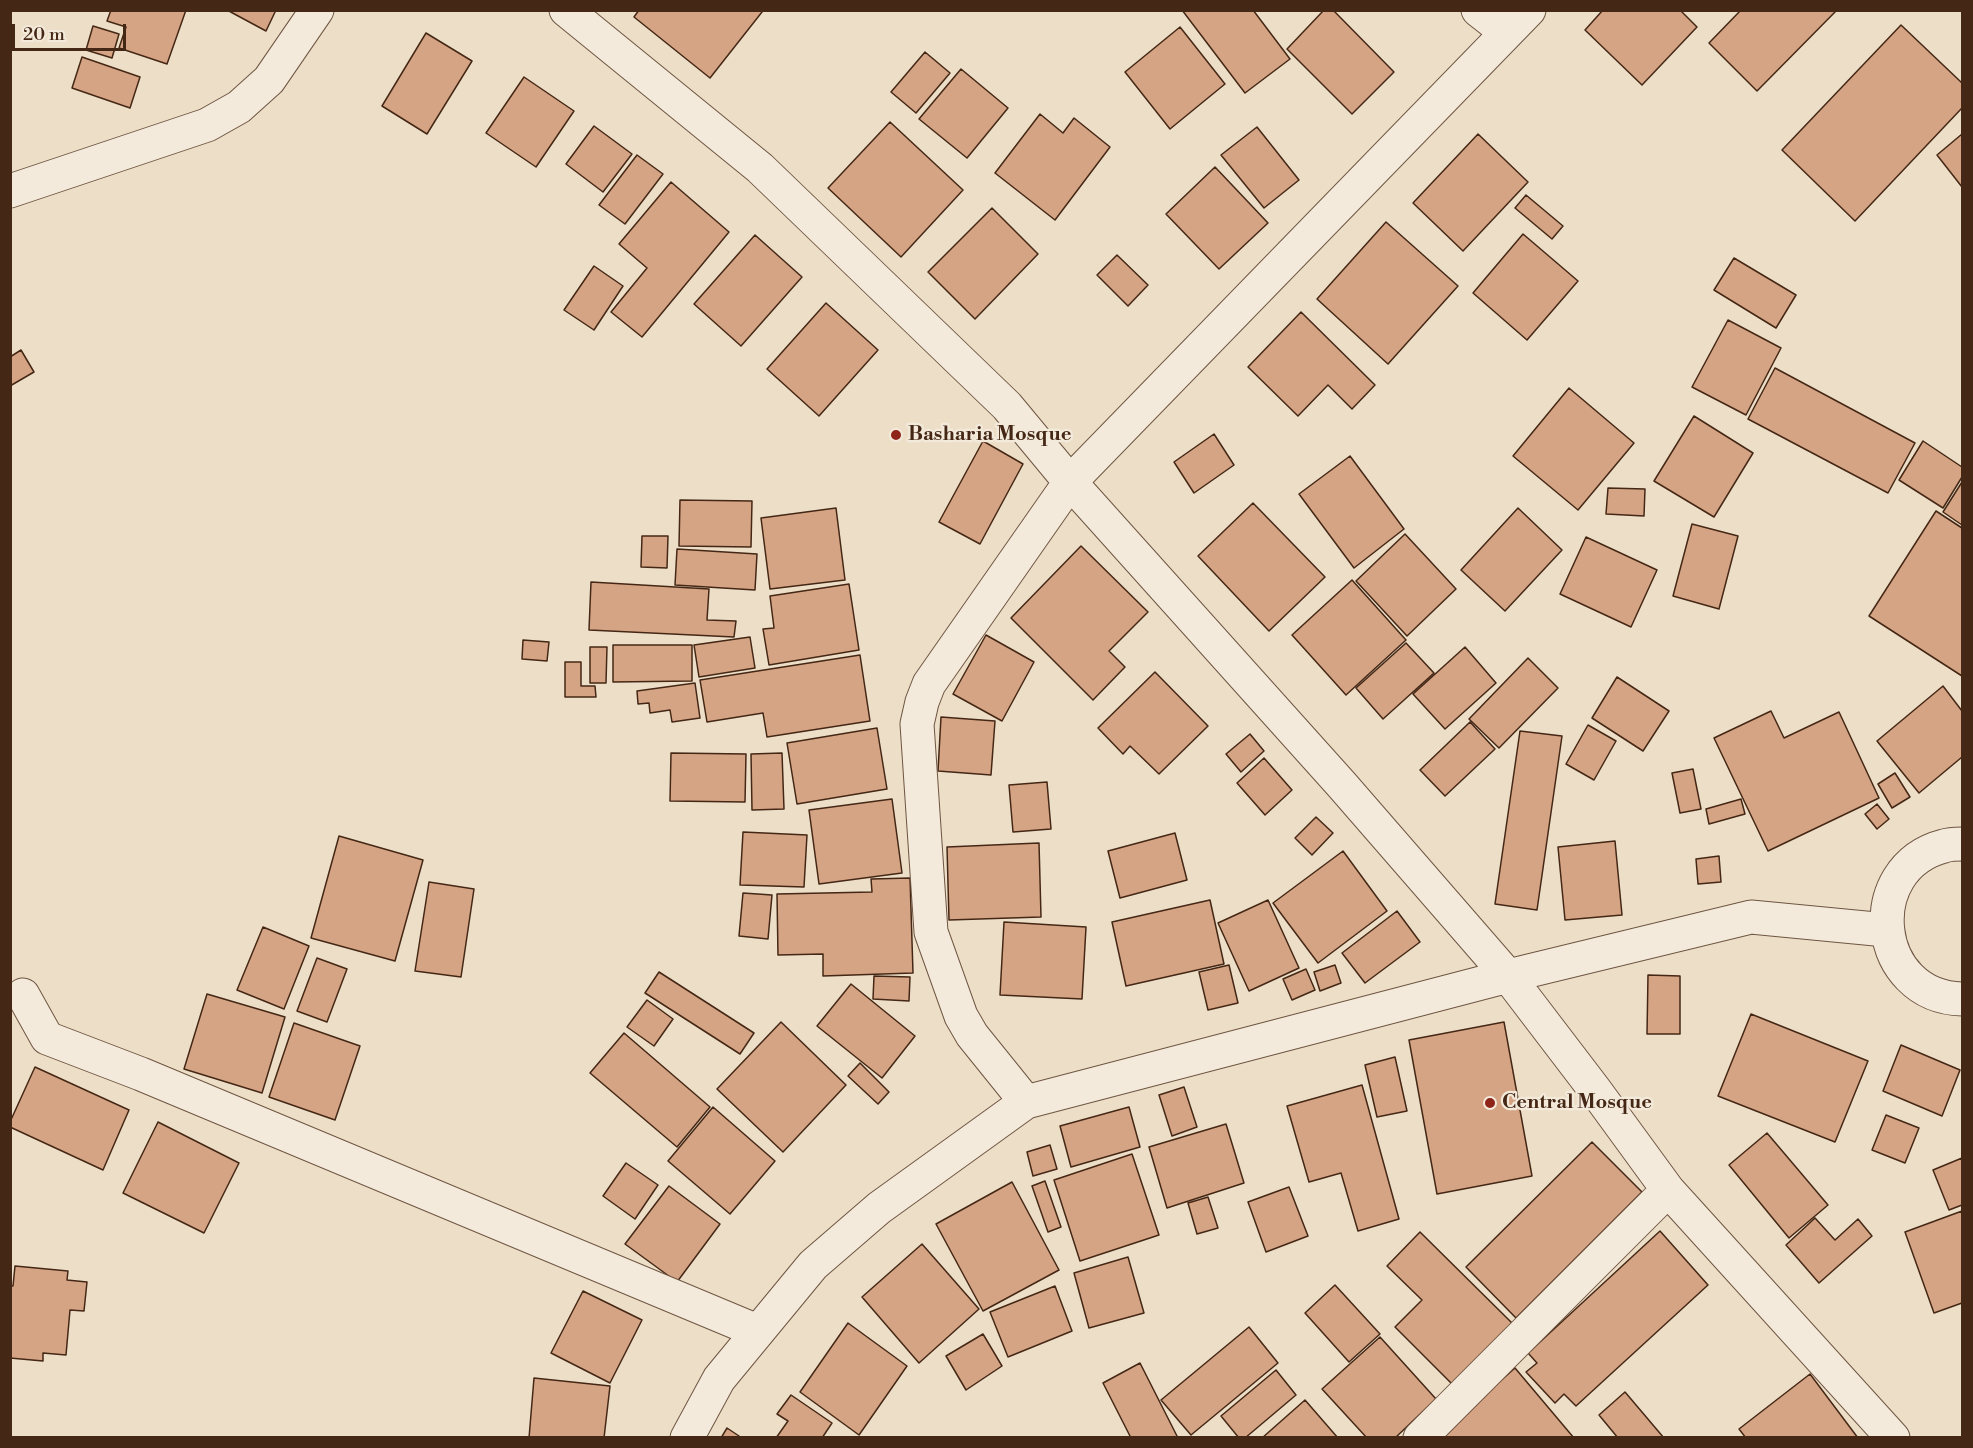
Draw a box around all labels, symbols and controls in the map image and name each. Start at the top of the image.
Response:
scale bar [15,12,129,50]
text: 20 m [23,23,65,46]
place label: Basharia Mosque [908,423,1071,447]
marker: Basharia Mosque [889,428,903,442]
place label: Central Mosque [1502,1091,1652,1115]
marker: Central Mosque [1483,1096,1497,1110]

